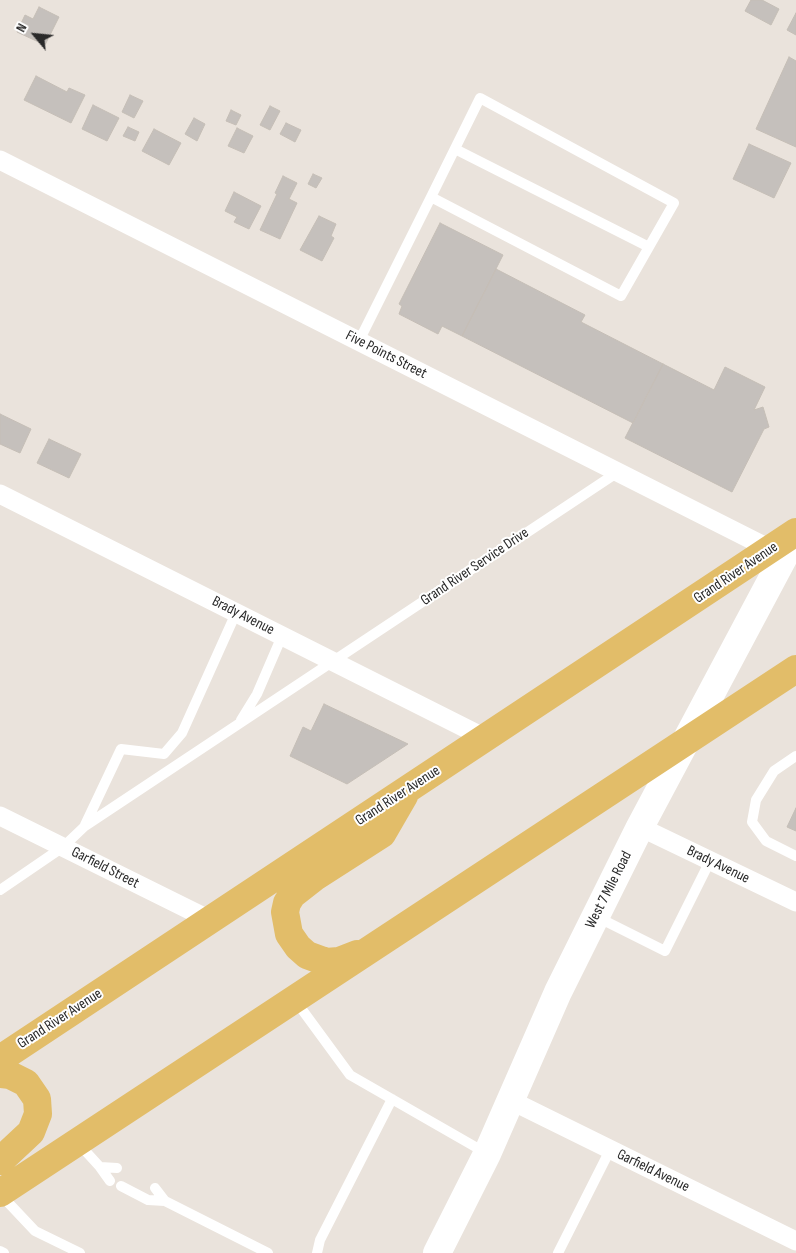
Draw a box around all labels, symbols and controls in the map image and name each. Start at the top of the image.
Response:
north arrow [10,10,60,60]
text: N [12,20,31,35]
street label: Five Points Street [342,327,430,383]
street label: Grand River Service Drive [418,524,532,610]
street label: Grand River Avenue [691,538,781,608]
street label: Brady Avenue [209,593,277,639]
street label: Grand River Avenue [352,762,444,830]
street label: Brady Avenue [684,842,752,888]
street label: Garfield Street [68,843,142,893]
street label: West 7 Mile Road [582,848,636,932]
street label: Grand River Avenue [14,985,106,1053]
street label: Garfield Avenue [614,1146,692,1196]

